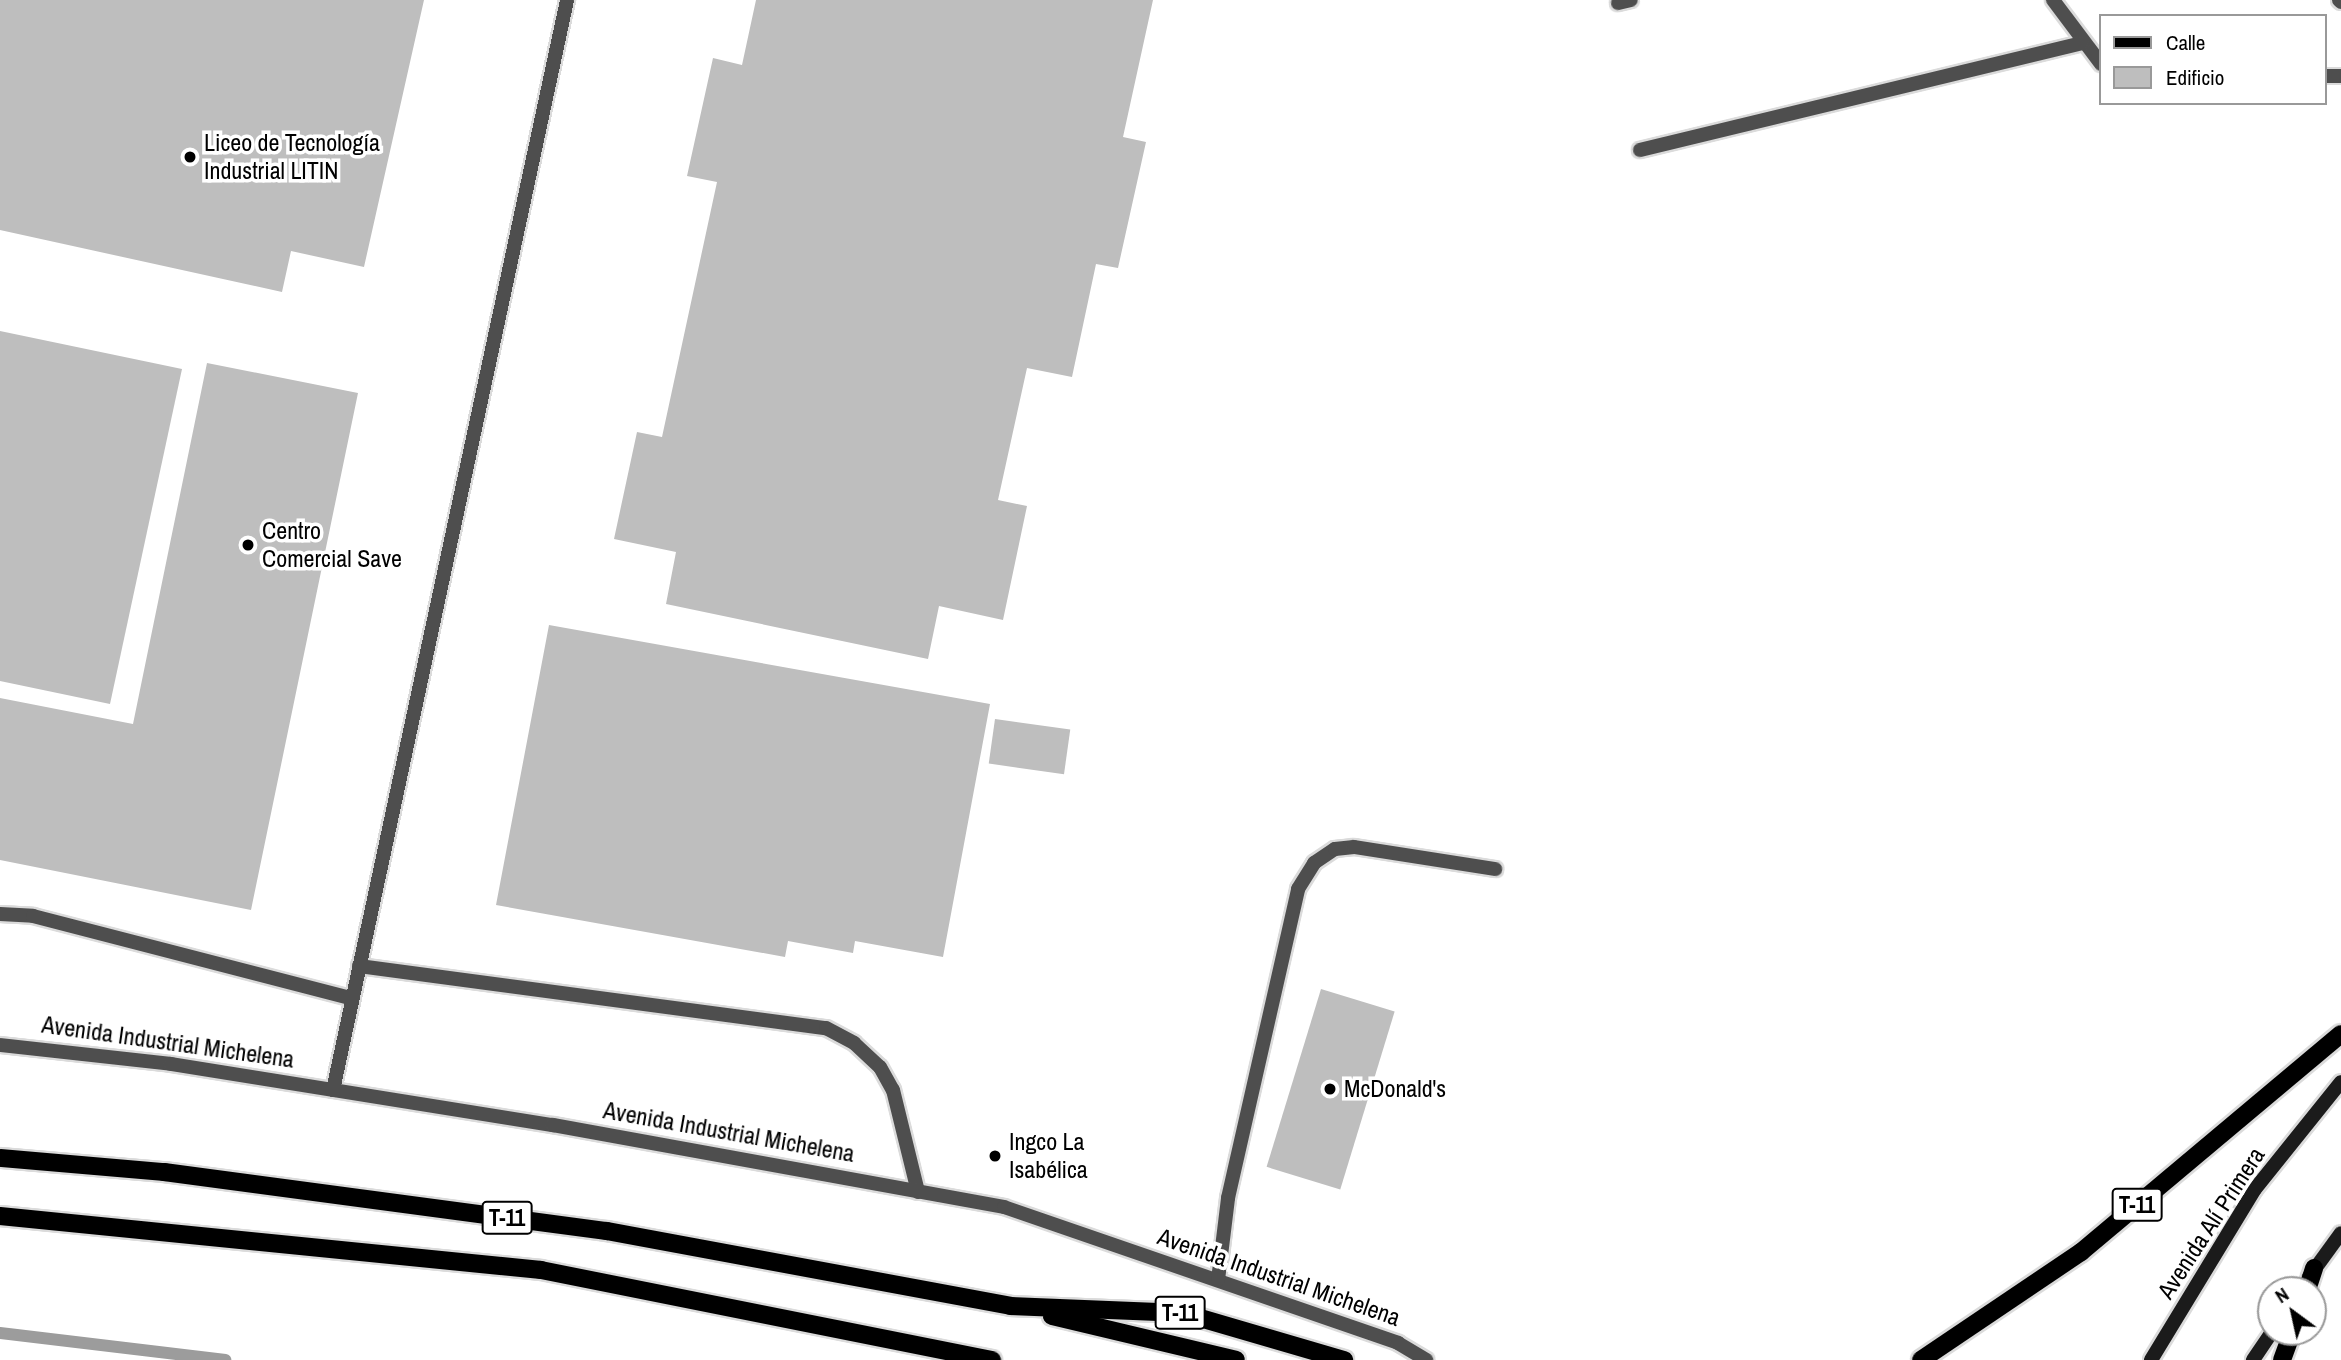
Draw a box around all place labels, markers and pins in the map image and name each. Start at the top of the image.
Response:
place label: Liceo de Tecnología Industrial LITIN [204,129,380,185]
marker: Liceo de Tecnología Industrial LITIN [182,149,198,165]
place label: Centro Comercial Save [262,517,402,573]
marker: Centro Comercial Save [240,537,256,553]
place label: McDonald's [1344,1075,1446,1103]
marker: McDonald's [1322,1081,1338,1097]
place label: Ingco La Isabélica [1009,1128,1088,1184]
marker: Ingco La Isabélica [987,1148,1003,1164]

